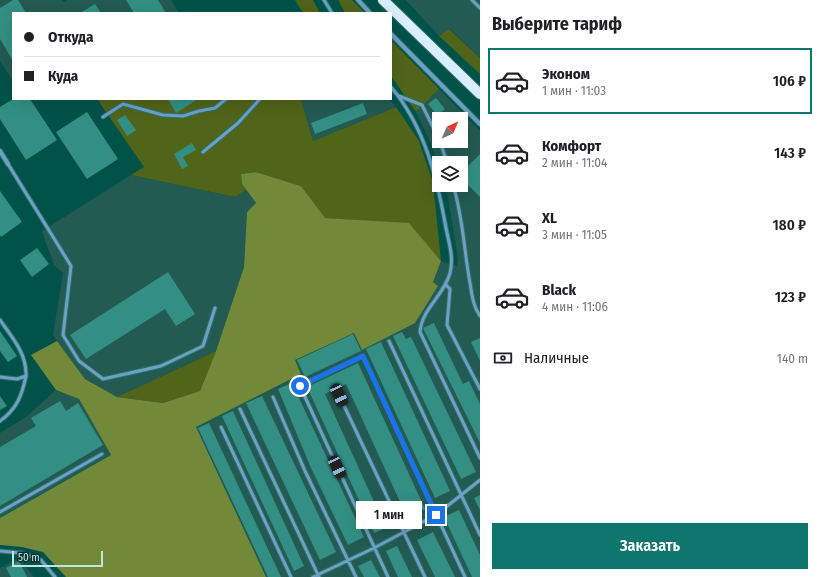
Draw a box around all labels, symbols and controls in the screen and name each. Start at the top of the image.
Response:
text: Выберите тариф [492,13,622,35]
text: Откуда [48,28,93,46]
icon: car [494,63,530,99]
text: Эконом [542,65,590,83]
text: Куда [48,67,78,85]
text: 106 ₽ [773,72,806,90]
text: 1 мин · 11:03 [542,83,606,98]
north arrow [432,112,468,148]
map controls [432,112,468,192]
icon: car [494,135,530,171]
text: Комфорт [542,137,601,155]
text: 143 ₽ [774,144,806,162]
text: 2 мин · 11:04 [542,155,607,170]
button: layers [432,156,468,192]
icon: car [494,207,530,243]
text: XL [542,209,557,227]
text: 180 ₽ [773,216,806,234]
text: 3 мин · 11:05 [542,227,607,242]
icon: car [494,279,530,315]
text: Black [542,281,576,299]
text: 123 ₽ [775,288,806,306]
text: 4 мин · 11:06 [542,299,608,314]
icon: cash [492,347,514,369]
text: Наличные [524,349,589,367]
text: 140 m [777,351,808,366]
route start [291,377,309,395]
car [328,382,350,408]
car [326,454,348,480]
callout: 1 мин [356,501,422,529]
route end [427,506,445,524]
text: 1 мин [374,507,404,522]
button: Заказать [492,523,808,569]
scale bar [12,549,103,568]
text: 50 m [18,551,40,564]

